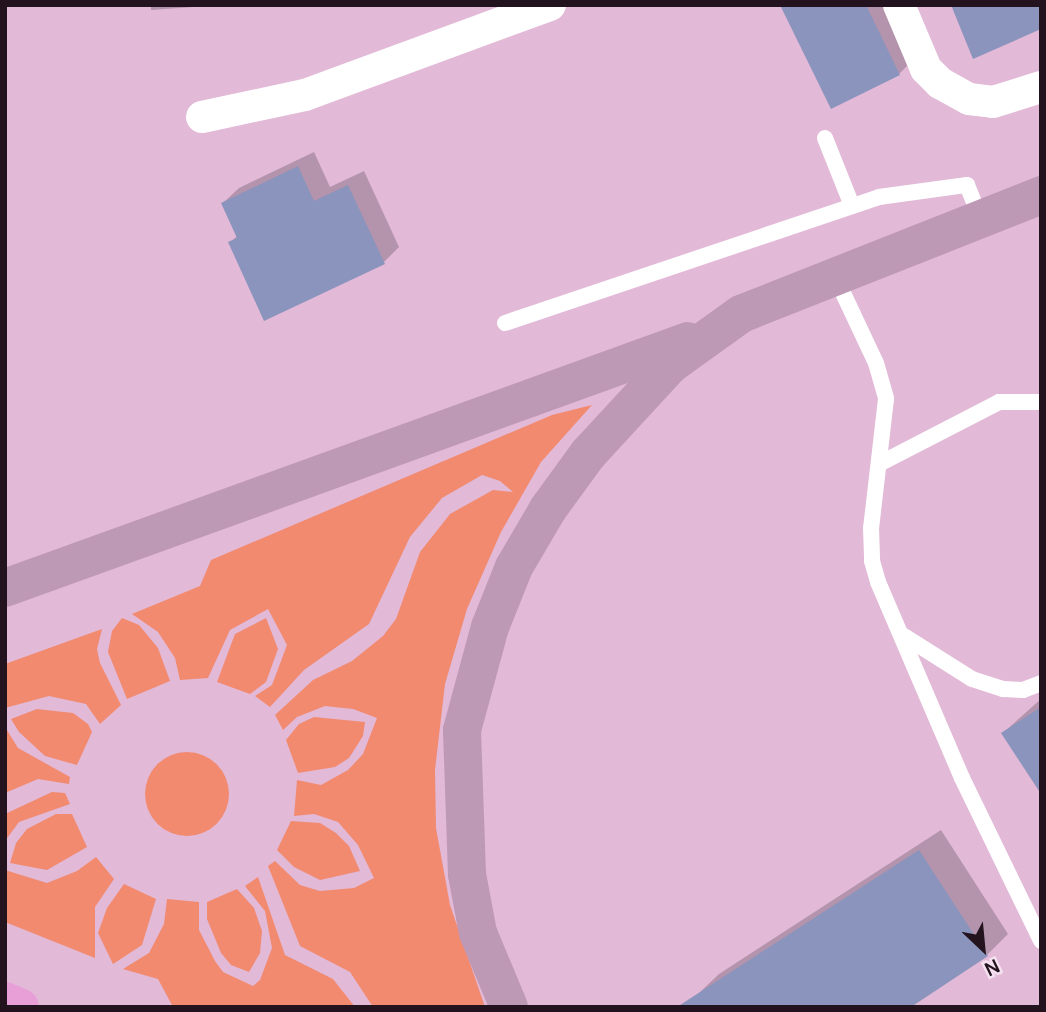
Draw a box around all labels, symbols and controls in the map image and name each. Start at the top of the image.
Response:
north arrow [948,914,1018,984]
text: N [980,953,1004,983]

